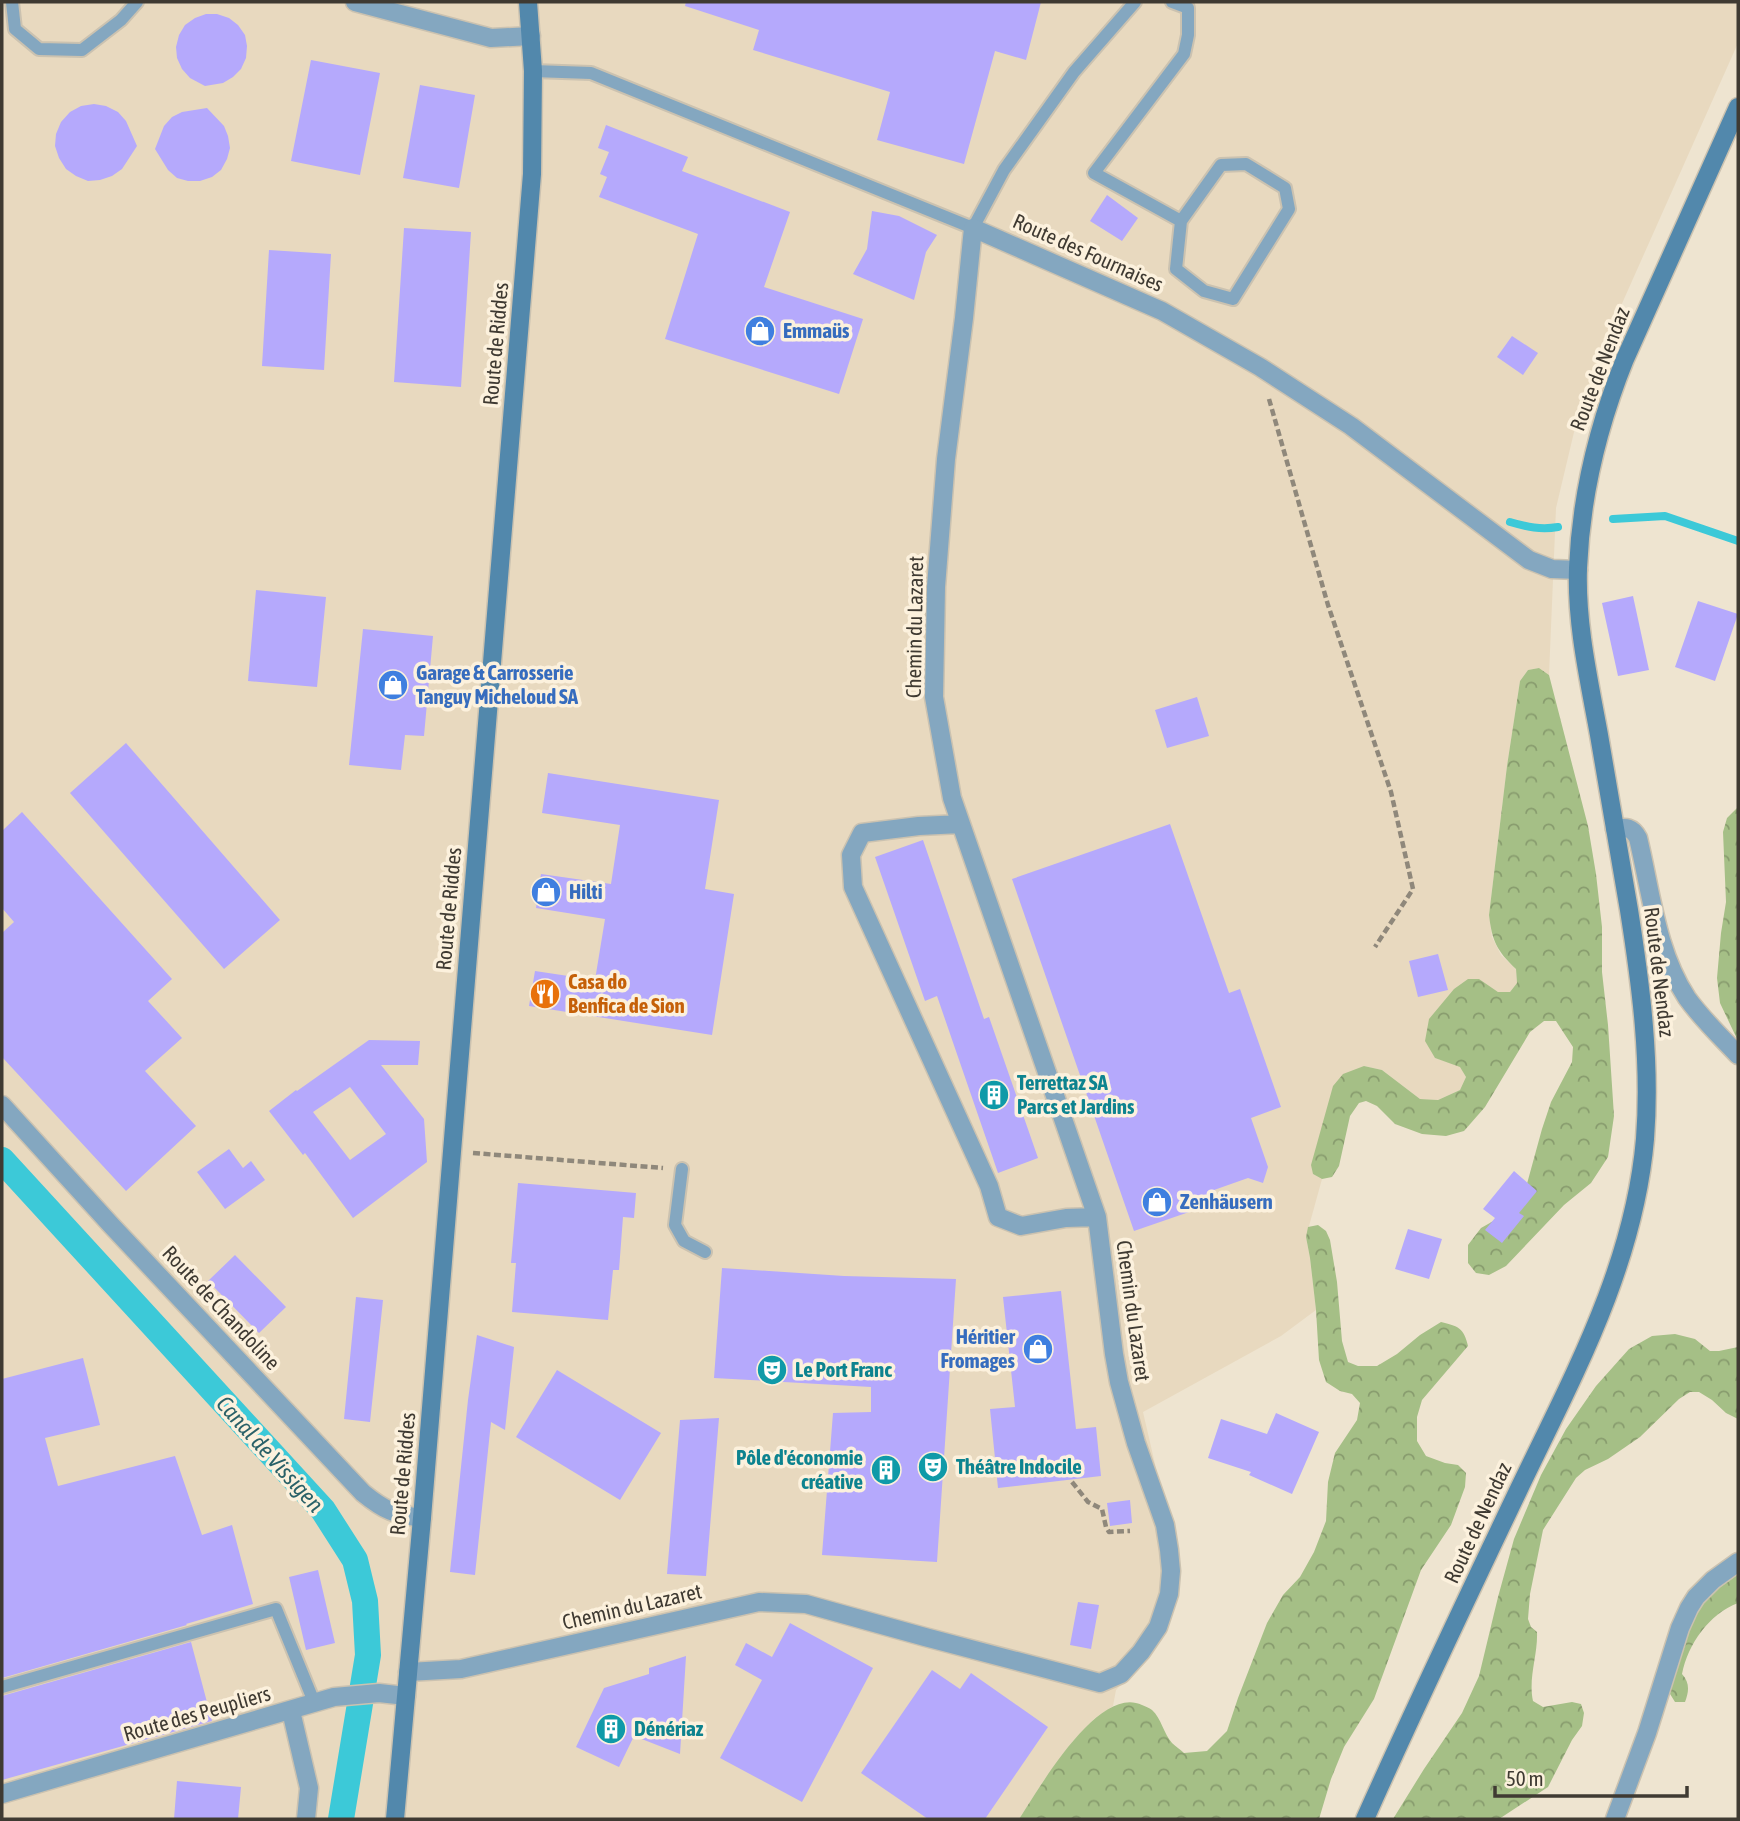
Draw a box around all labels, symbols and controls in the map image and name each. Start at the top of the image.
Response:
street label: Route des Fournaises [1010,208,1167,296]
street label: Route de Riddes [478,281,512,406]
street label: Route de Nendaz [1564,303,1634,434]
shop icon: Emmaüs [743,314,777,348]
place label: Emmaüs [783,318,850,342]
street label: Chemin du Lazaret [901,556,927,698]
place label: Garage & Carrosserie Tanguy Micheloud SA [416,660,579,708]
shop icon: Garage & Carrosserie Tanguy Micheloud SA [376,668,410,702]
street label: Route de Riddes [431,846,465,971]
shop icon: Hilti [529,875,563,909]
place label: Hilti [569,879,602,903]
street label: Route de Nendaz [1640,906,1680,1039]
place label: Casa do Benfica de Sion [568,969,685,1017]
restaurant icon: Casa do Benfica de Sion [528,977,562,1011]
place label: Terrettaz SA Parcs et Jardins [1017,1070,1135,1118]
building icon: Terrettaz SA Parcs et Jardins [977,1078,1011,1112]
shop icon: Zenhäusern [1140,1185,1174,1219]
place label: Zenhäusern [1180,1189,1273,1213]
street label: Chemin du Lazaret [1112,1239,1156,1383]
street label: Route de Chandoline [158,1240,285,1374]
place label: Héritier Fromages [940,1324,1016,1372]
shop icon: Héritier Fromages [1021,1332,1055,1366]
theatre icon: Le Port Franc [755,1353,789,1387]
place label: Le Port Franc [795,1357,892,1381]
water label: Canal de Vissigen [211,1391,329,1517]
street label: Route de Riddes [385,1411,419,1536]
place label: Pôle d'économie créative [736,1445,863,1493]
theatre icon: Théâtre Indocile [916,1450,950,1484]
building icon: Pôle d'économie créative [869,1453,903,1487]
place label: Théâtre Indocile [956,1454,1082,1478]
street label: Route de Nendaz [1439,1458,1516,1587]
street label: Chemin du Lazaret [560,1578,704,1634]
street label: Route des Peupliers [120,1681,273,1745]
building icon: Dénériaz [594,1712,628,1746]
place label: Dénériaz [634,1716,704,1740]
scale bar [1495,1755,1688,1799]
text: 50 m [1506,1766,1544,1790]

